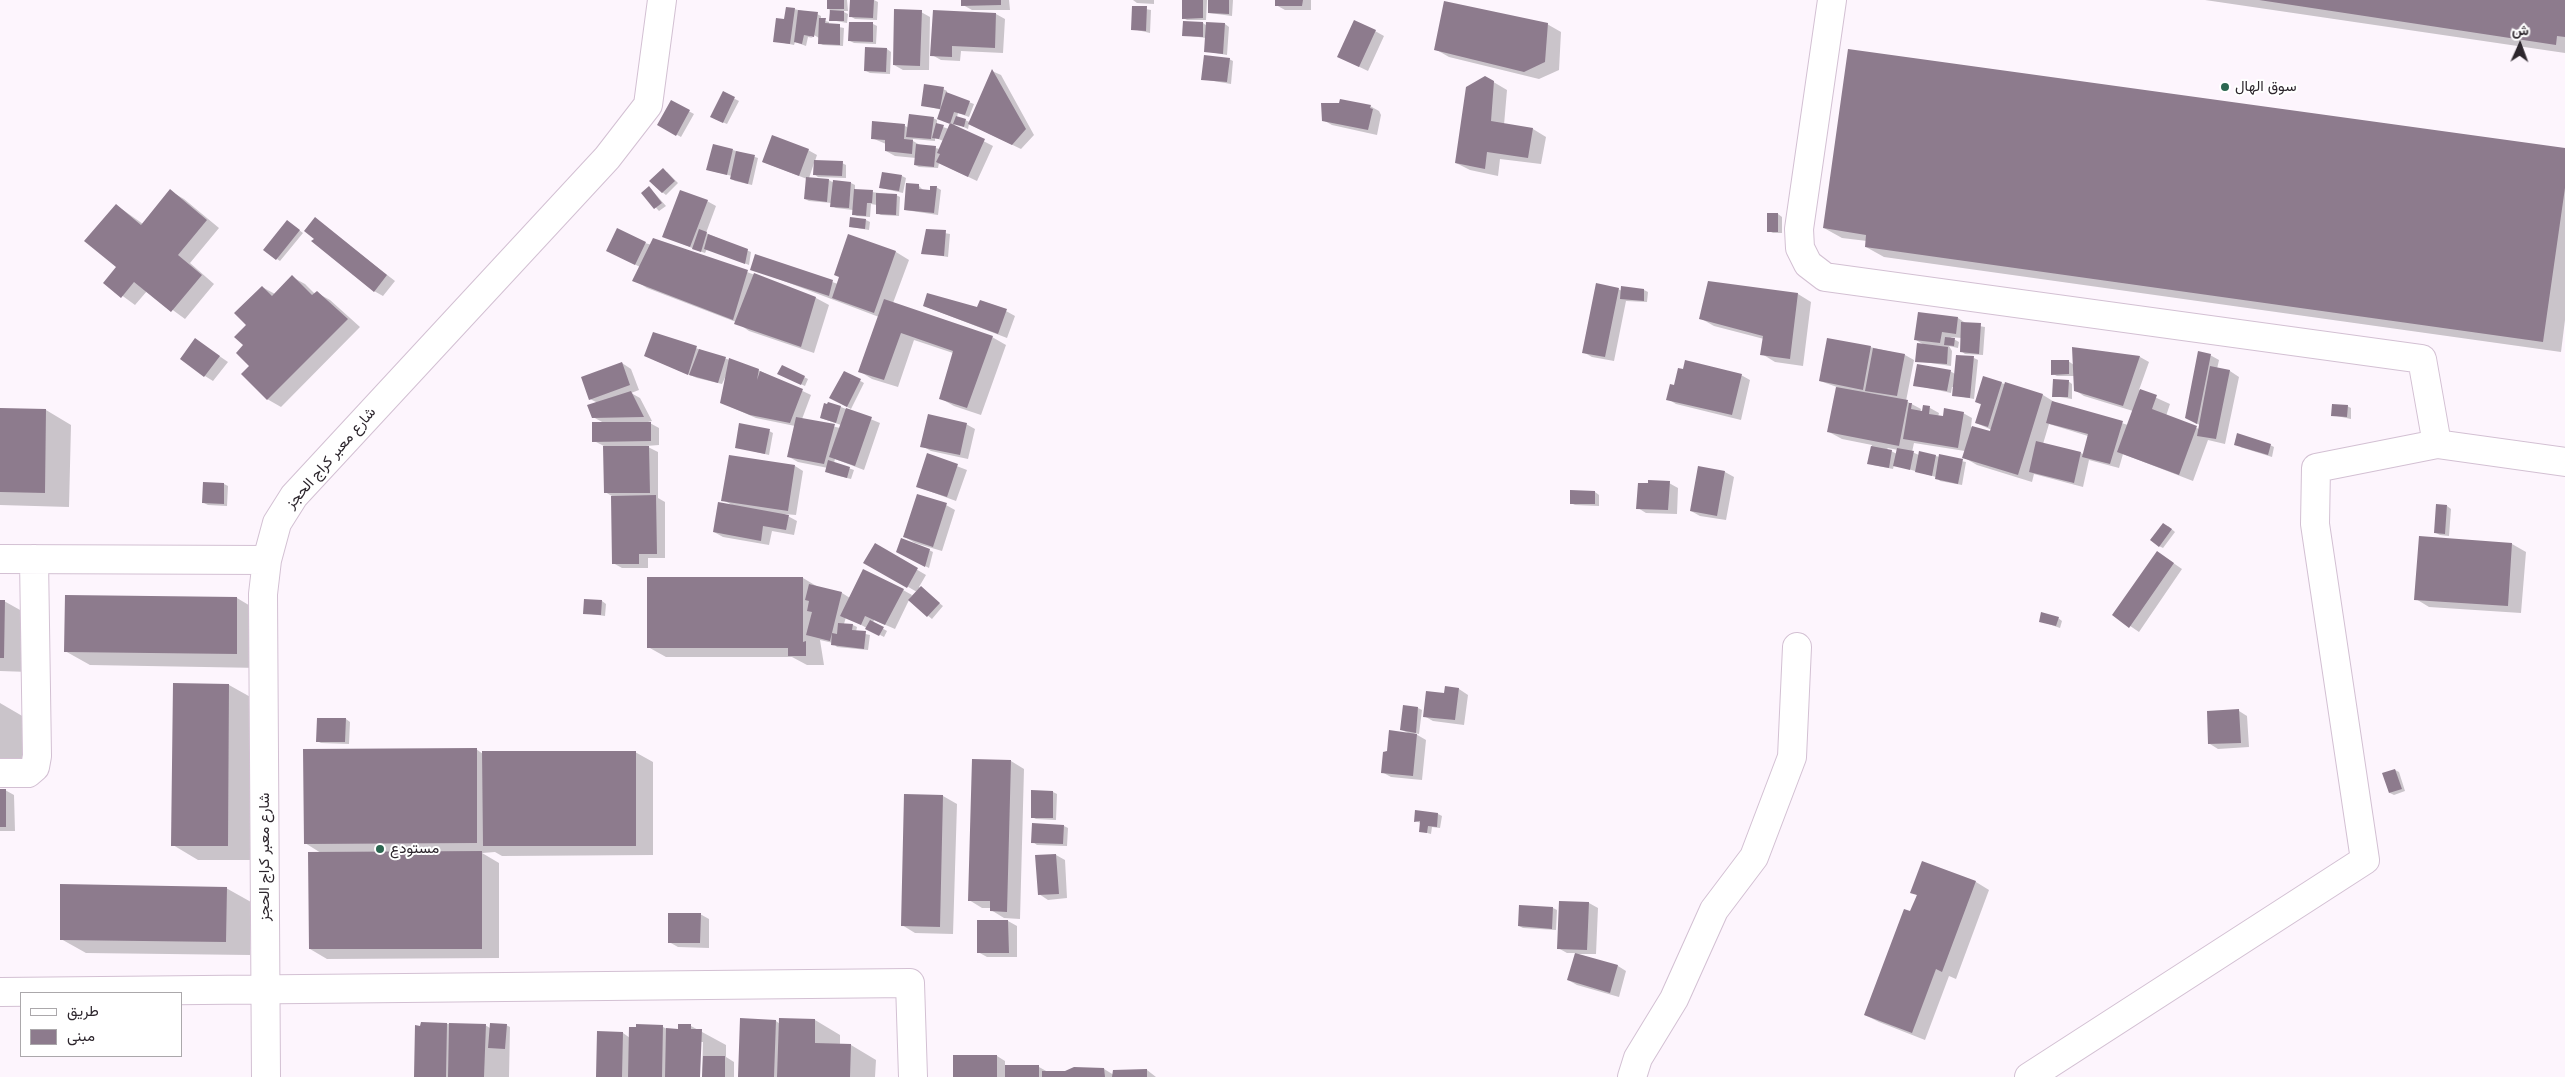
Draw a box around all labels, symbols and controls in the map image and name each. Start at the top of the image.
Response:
north arrow [2495,20,2545,70]
text: ش [2512,20,2529,39]
place label: سوق الهال [2235,78,2297,96]
marker: سوق الهال [2219,81,2231,93]
street label: شارع معبر كراج الحجز [282,404,380,512]
street label: شارع معبر كراج الحجز [256,793,274,921]
place label: مستودع [390,840,439,858]
marker: مستودع [374,843,386,855]
legend [20,992,182,1057]
text: طريق [67,1000,99,1020]
text: مبنى [67,1025,95,1045]

